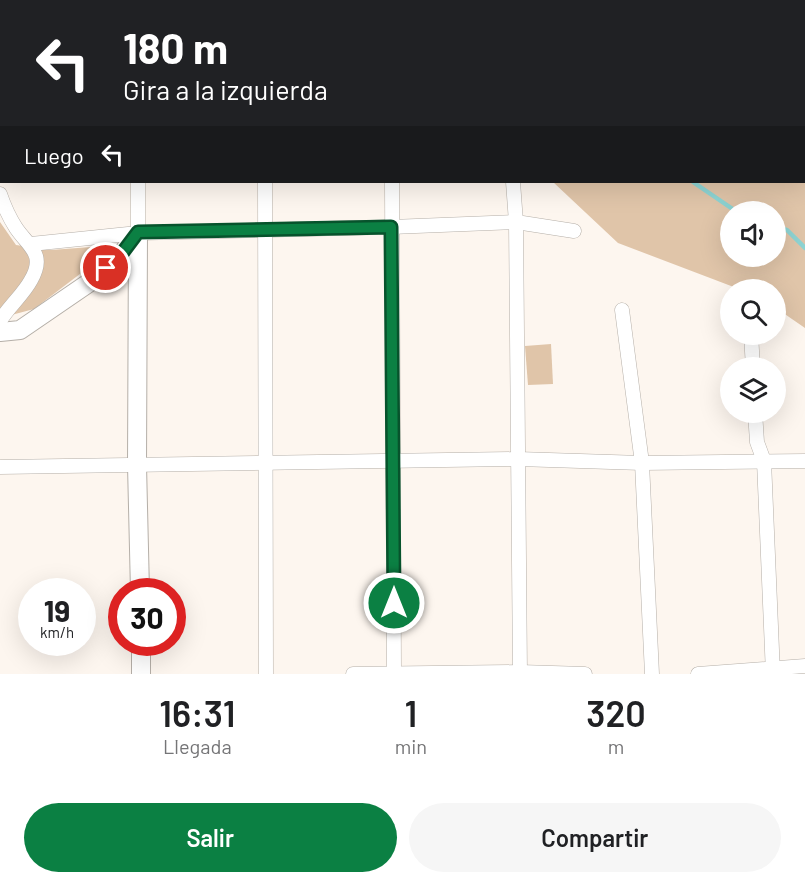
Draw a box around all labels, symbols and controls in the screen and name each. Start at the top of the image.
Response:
text: 180 m [123,22,228,72]
icon: left [24,24,102,102]
text: Gira a la izquierda [123,73,328,105]
icon: left [96,138,129,171]
text: Luego [24,142,84,168]
map controls [720,201,786,423]
button: sound [720,201,786,267]
pin [80,242,131,293]
icon: arrive [89,251,122,284]
button: search [720,279,786,345]
button: layers [720,357,786,423]
position arrow [362,571,426,635]
speed limit sign: 30 [108,578,186,656]
text: 19 [44,592,70,628]
text: km/h [40,623,74,641]
text: 16:31 [159,691,235,734]
text: 1 [405,691,417,734]
text: 320 [586,691,646,734]
text: Llegada [163,734,232,758]
text: min [395,734,427,758]
text: m [608,734,624,758]
button: Salir [24,803,397,872]
button: Compartir [409,803,781,872]

